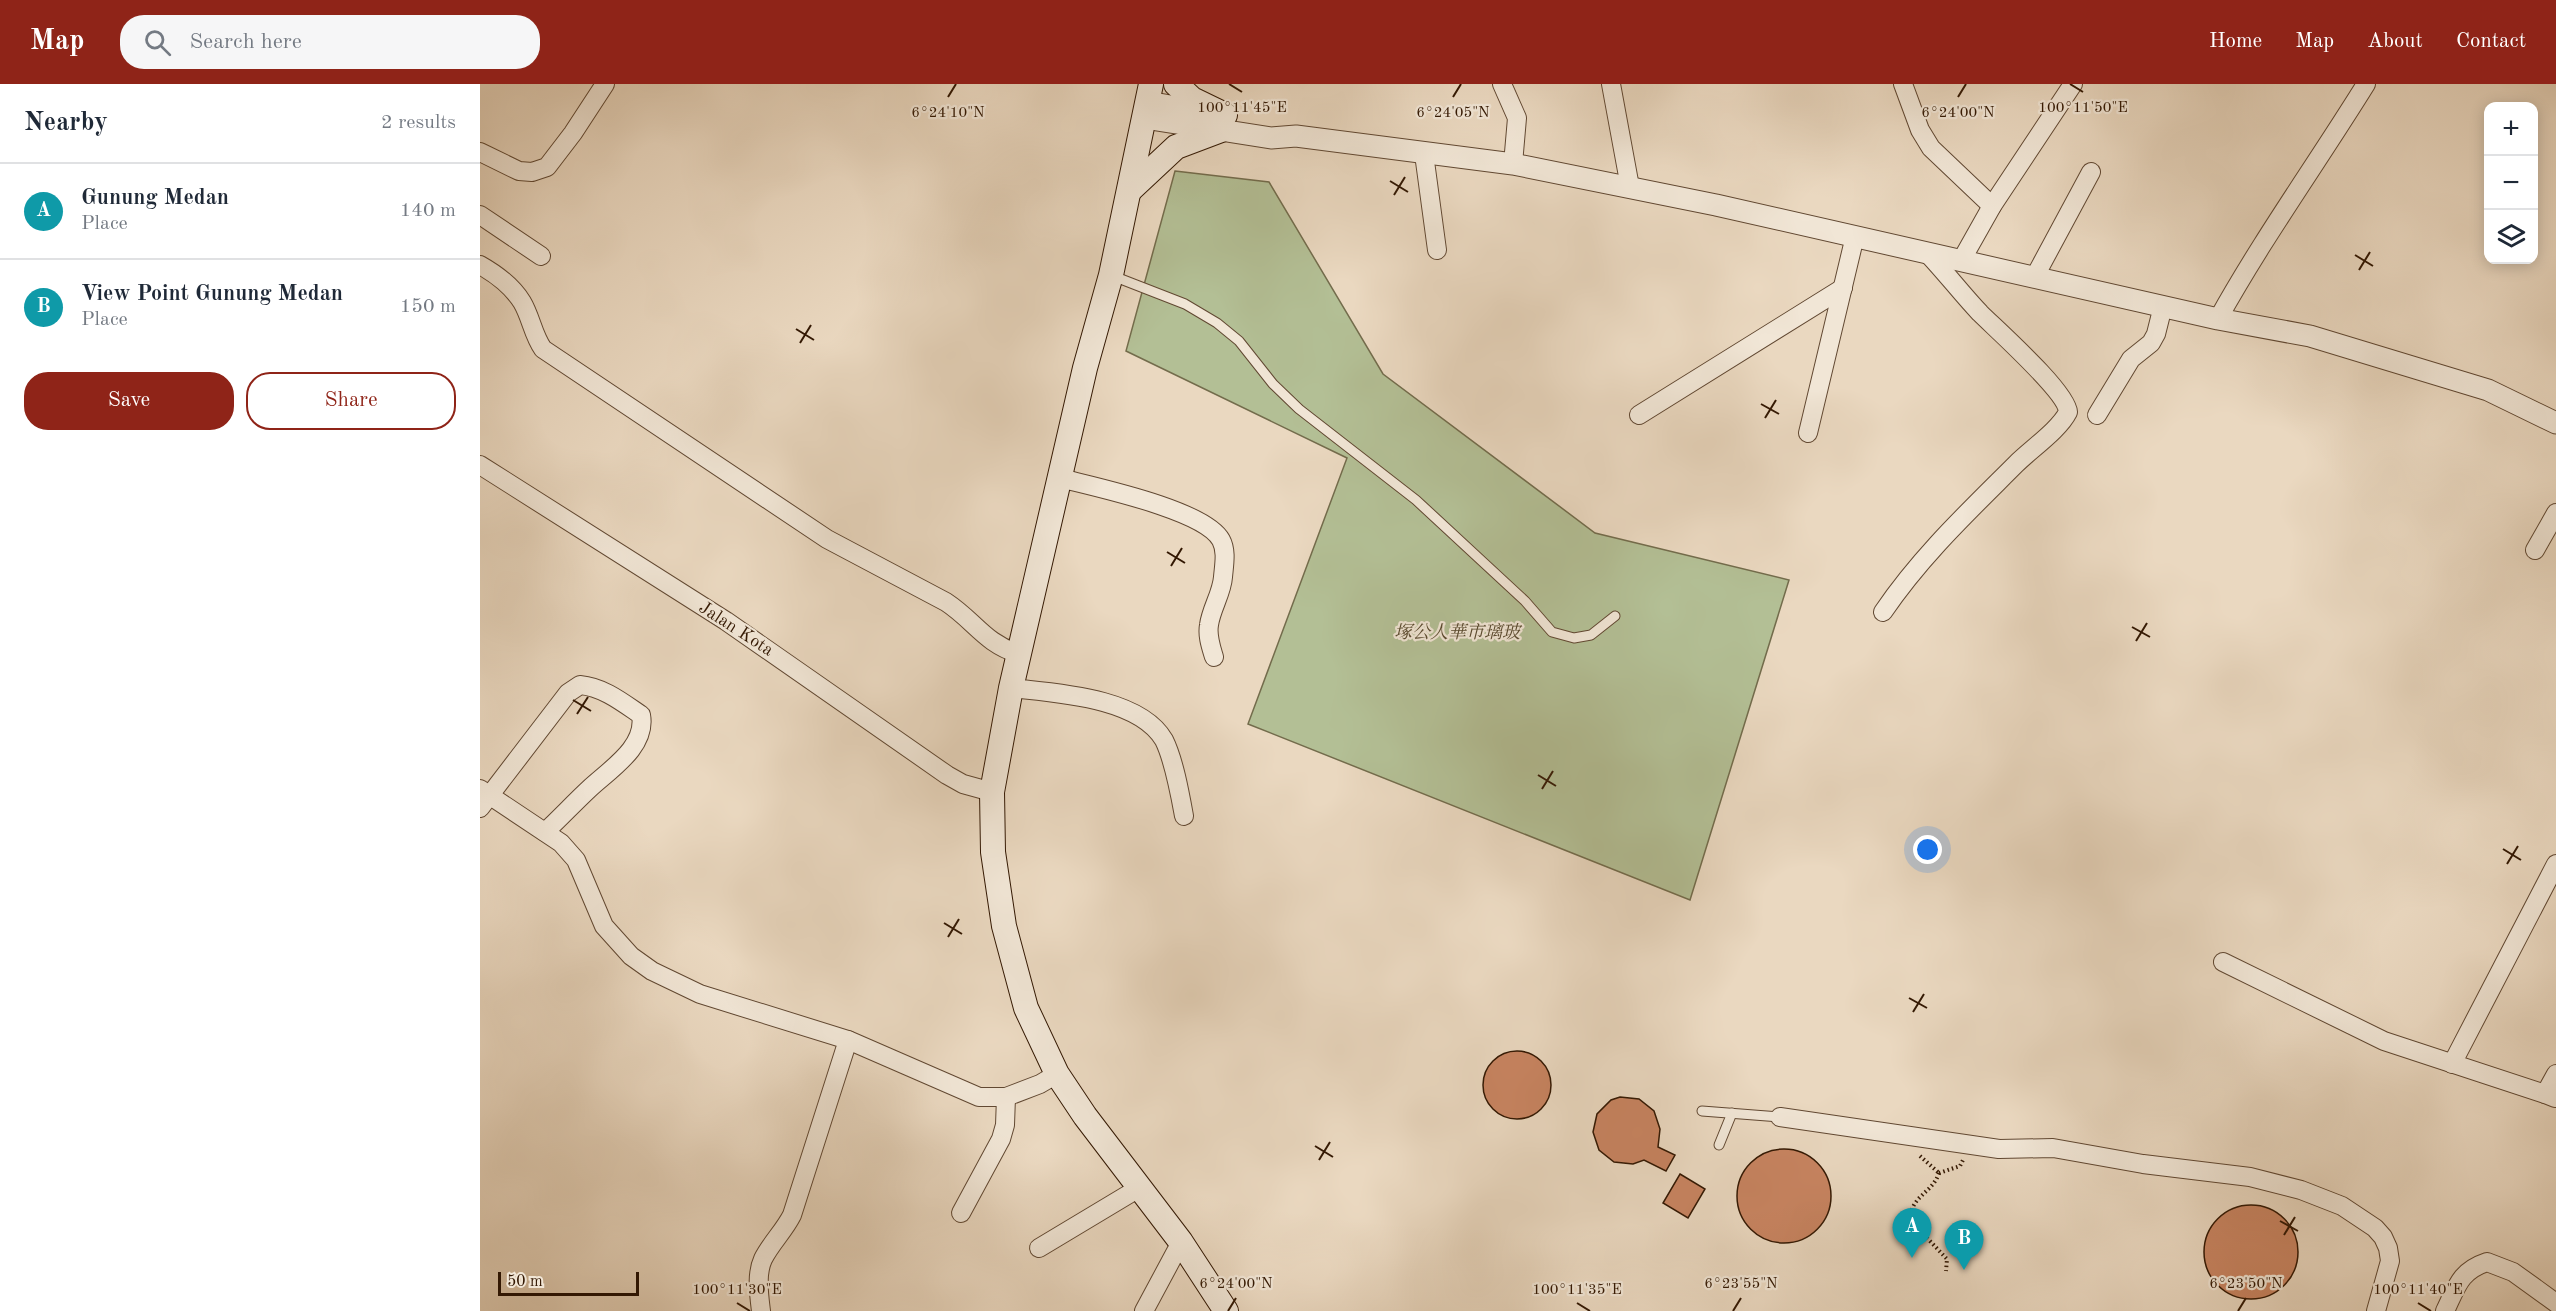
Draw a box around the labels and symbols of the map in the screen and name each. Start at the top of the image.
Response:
text: 100°11'45"E [1197,101,1287,116]
text: 100°11'50"E [2038,101,2128,116]
text: 6°24'10"N [911,106,985,121]
text: 6°24'05"N [1416,106,1490,121]
text: 6°24'00"N [1921,106,1995,121]
street label: Jalan Kota [696,598,777,660]
park label: 塚公人華市璃玻 [1394,622,1523,642]
your location [1913,835,1942,864]
pin: A [1892,1208,1932,1258]
pin: B [1944,1220,1984,1270]
scale bar [498,1269,639,1296]
text: 6°24'00"N [1199,1277,1273,1292]
text: 6°23'55"N [1704,1277,1778,1292]
text: 6°23'50"N [2209,1277,2283,1292]
text: 100°11'30"E [692,1283,782,1298]
text: 100°11'35"E [1532,1283,1622,1298]
text: 100°11'40"E [2373,1283,2463,1298]

